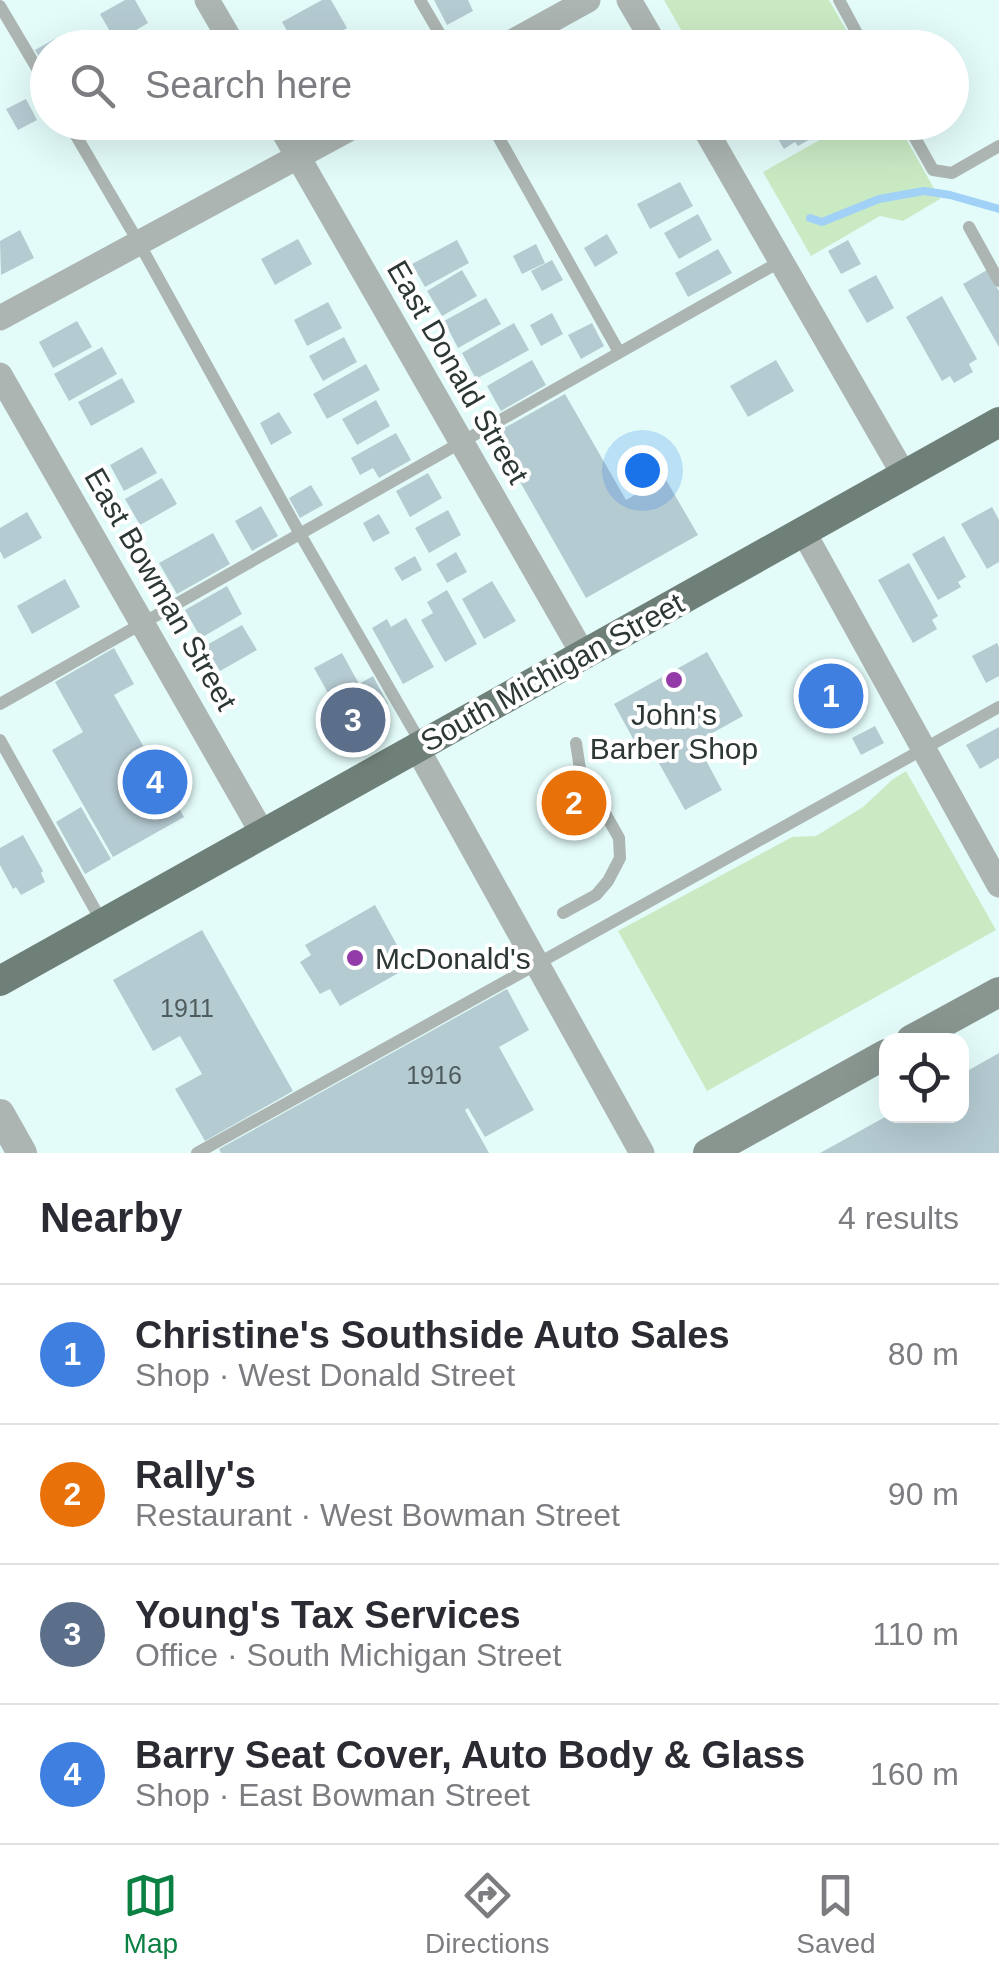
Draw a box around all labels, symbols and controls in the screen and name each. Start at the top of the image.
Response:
search box [30,30,969,140]
icon: search [65,58,120,113]
text: Search here [145,64,352,106]
street label: East Donald Street [381,255,536,490]
your location [617,445,668,496]
street label: East Bowman Street [78,462,244,716]
street label: South Michigan Street [415,586,690,758]
pin: 1 [798,658,864,734]
marker: John's Barber Shop [663,669,685,691]
pin: 3 [320,682,386,758]
place label: John's Barber Shop [590,698,758,765]
pin: 4 [122,744,188,820]
pin: 2 [542,766,606,840]
place label: McDonald's [375,942,531,975]
marker: McDonald's [344,947,366,969]
house number: 1911 [160,994,214,1022]
map controls [879,1033,969,1123]
button: locate [879,1033,969,1123]
house number: 1916 [406,1061,462,1089]
text: Nearby [40,1194,182,1241]
text: 4 results [838,1200,959,1236]
text: Christine's Southside Auto Sales [135,1314,730,1356]
text: 1 [64,1336,81,1372]
text: 80 m [888,1336,959,1372]
text: Shop · West Donald Street [135,1357,515,1393]
text: Rally's [135,1454,256,1496]
text: 2 [64,1476,81,1512]
text: 90 m [888,1476,959,1512]
text: Restaurant · West Bowman Street [135,1497,620,1533]
text: Young's Tax Services [135,1594,521,1636]
text: 3 [64,1616,81,1652]
text: 110 m [872,1616,959,1652]
text: Office · South Michigan Street [135,1637,561,1673]
text: Barry Seat Cover, Auto Body & Glass [135,1734,805,1776]
text: 4 [64,1756,81,1792]
text: 160 m [870,1756,959,1792]
text: Shop · East Bowman Street [135,1777,530,1813]
tab: Map [123,1868,178,1960]
tab: Directions [425,1868,550,1960]
tab: Saved [796,1868,876,1960]

